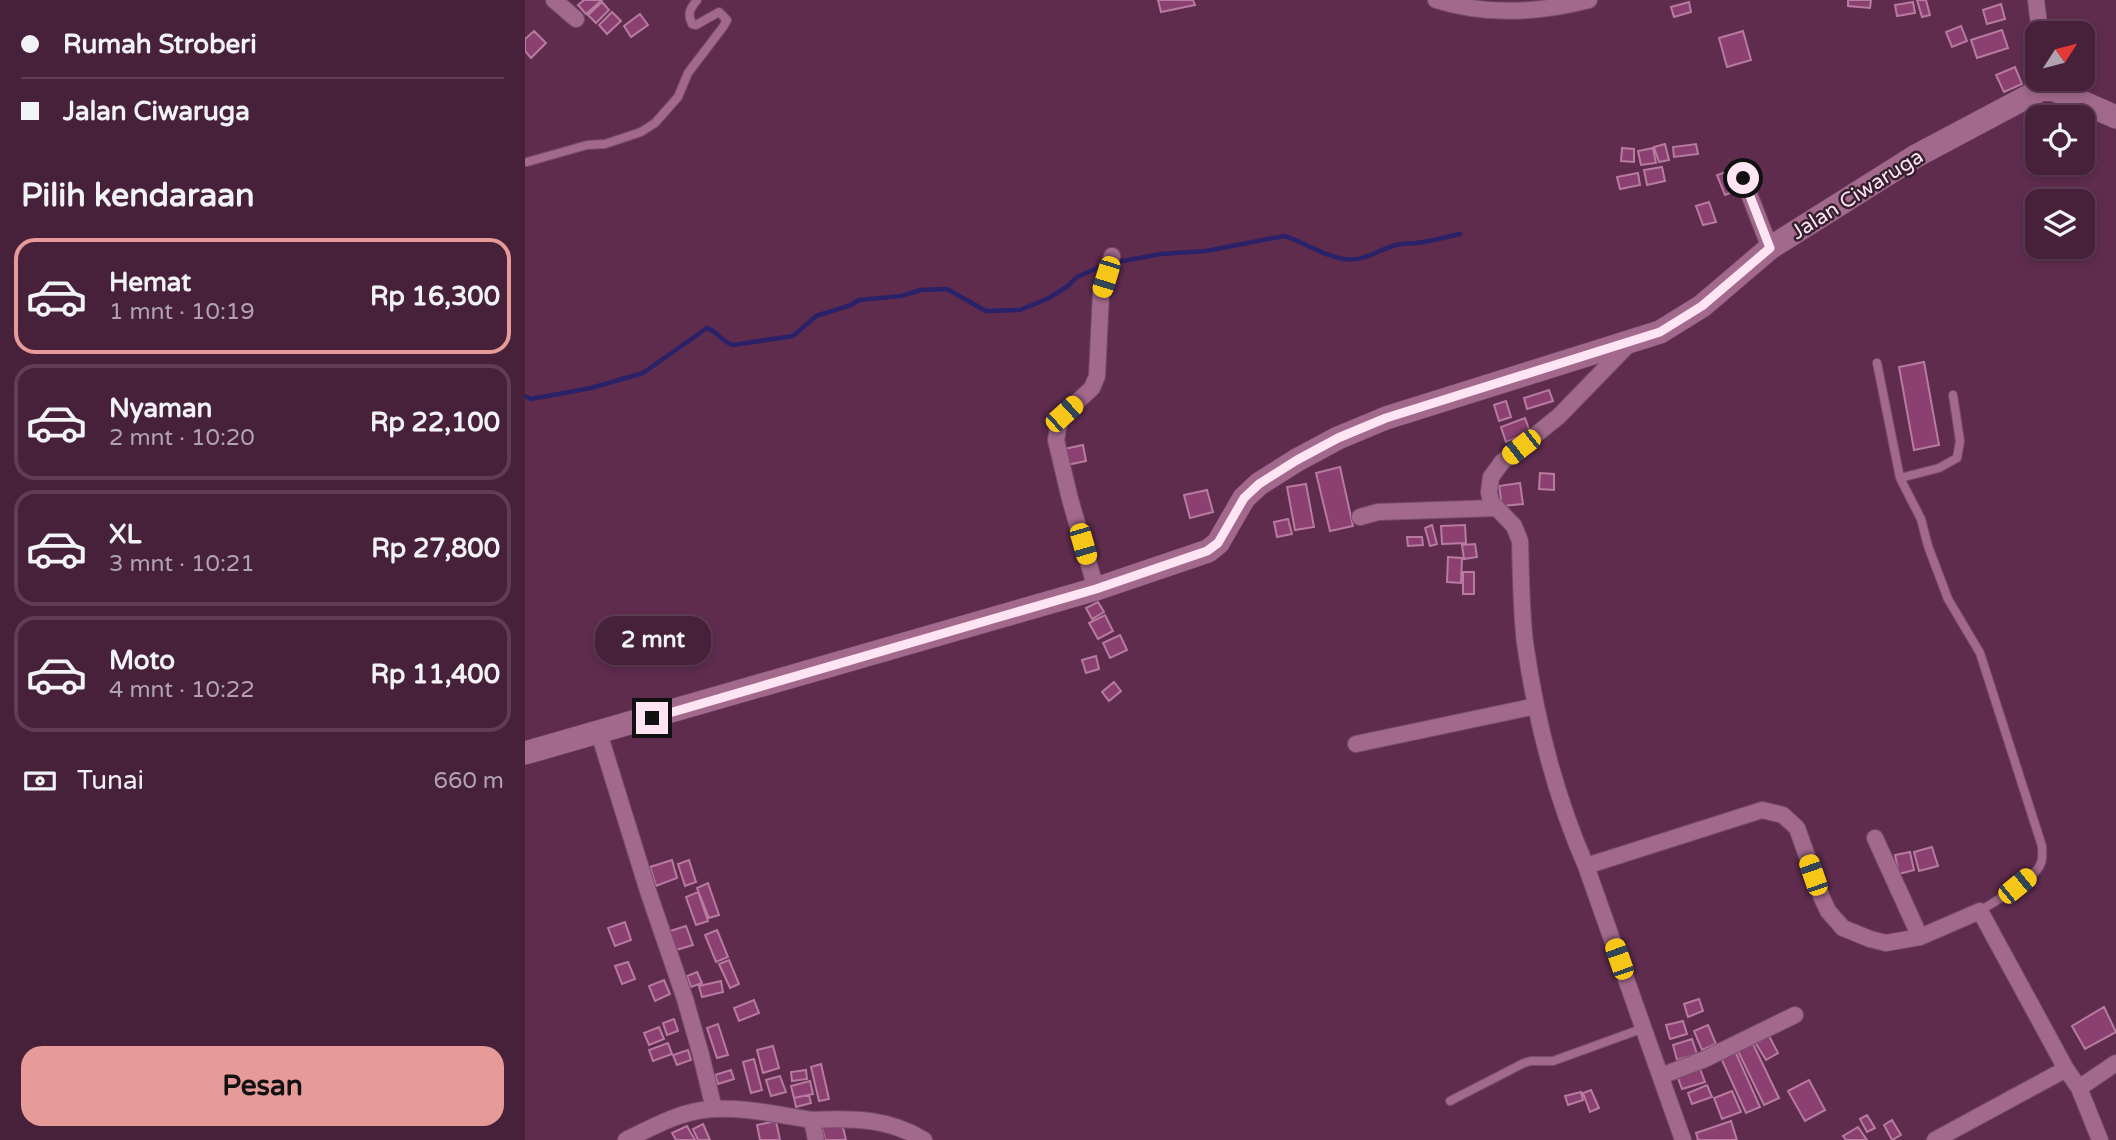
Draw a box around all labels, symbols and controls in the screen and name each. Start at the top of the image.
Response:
north arrow [2025,21,2095,91]
map controls [2025,21,2095,259]
text: Rumah Stroberi [63,29,257,60]
text: Jalan Ciwaruga [63,96,250,127]
button: locate [2025,105,2095,175]
street label: Jalan Ciwaruga [1787,144,1928,245]
route start [1727,162,1759,194]
text: Pilih kendaraan [21,177,255,215]
button: layers [2025,189,2095,259]
car [1090,254,1123,300]
icon: car [25,265,88,328]
text: Hemat [109,267,191,298]
text: Rp 16,300 [370,281,500,312]
text: 1 mnt · 10:19 [109,298,255,326]
icon: car [25,391,88,454]
car [1042,392,1087,436]
text: Nyaman [109,393,212,424]
text: Rp 22,100 [370,407,500,438]
text: 2 mnt · 10:20 [109,424,255,452]
car [1498,426,1545,468]
icon: car [25,517,88,580]
text: XL [109,519,141,550]
car [1068,521,1099,567]
text: Rp 27,800 [371,533,500,564]
text: 3 mnt · 10:21 [109,550,255,578]
callout: 2 mnt [594,616,710,666]
text: 2 mnt [621,626,685,654]
icon: car [25,643,88,706]
text: Moto [109,645,175,676]
text: Rp 11,400 [370,659,500,690]
text: 4 mnt · 10:22 [109,676,255,704]
route end [636,702,668,734]
icon: cash [21,762,59,800]
text: Tunai [77,765,144,796]
text: 660 m [434,767,504,795]
car [1797,852,1830,898]
car [1995,865,2040,907]
car [1603,936,1636,982]
button: Pesan [21,1046,504,1126]

